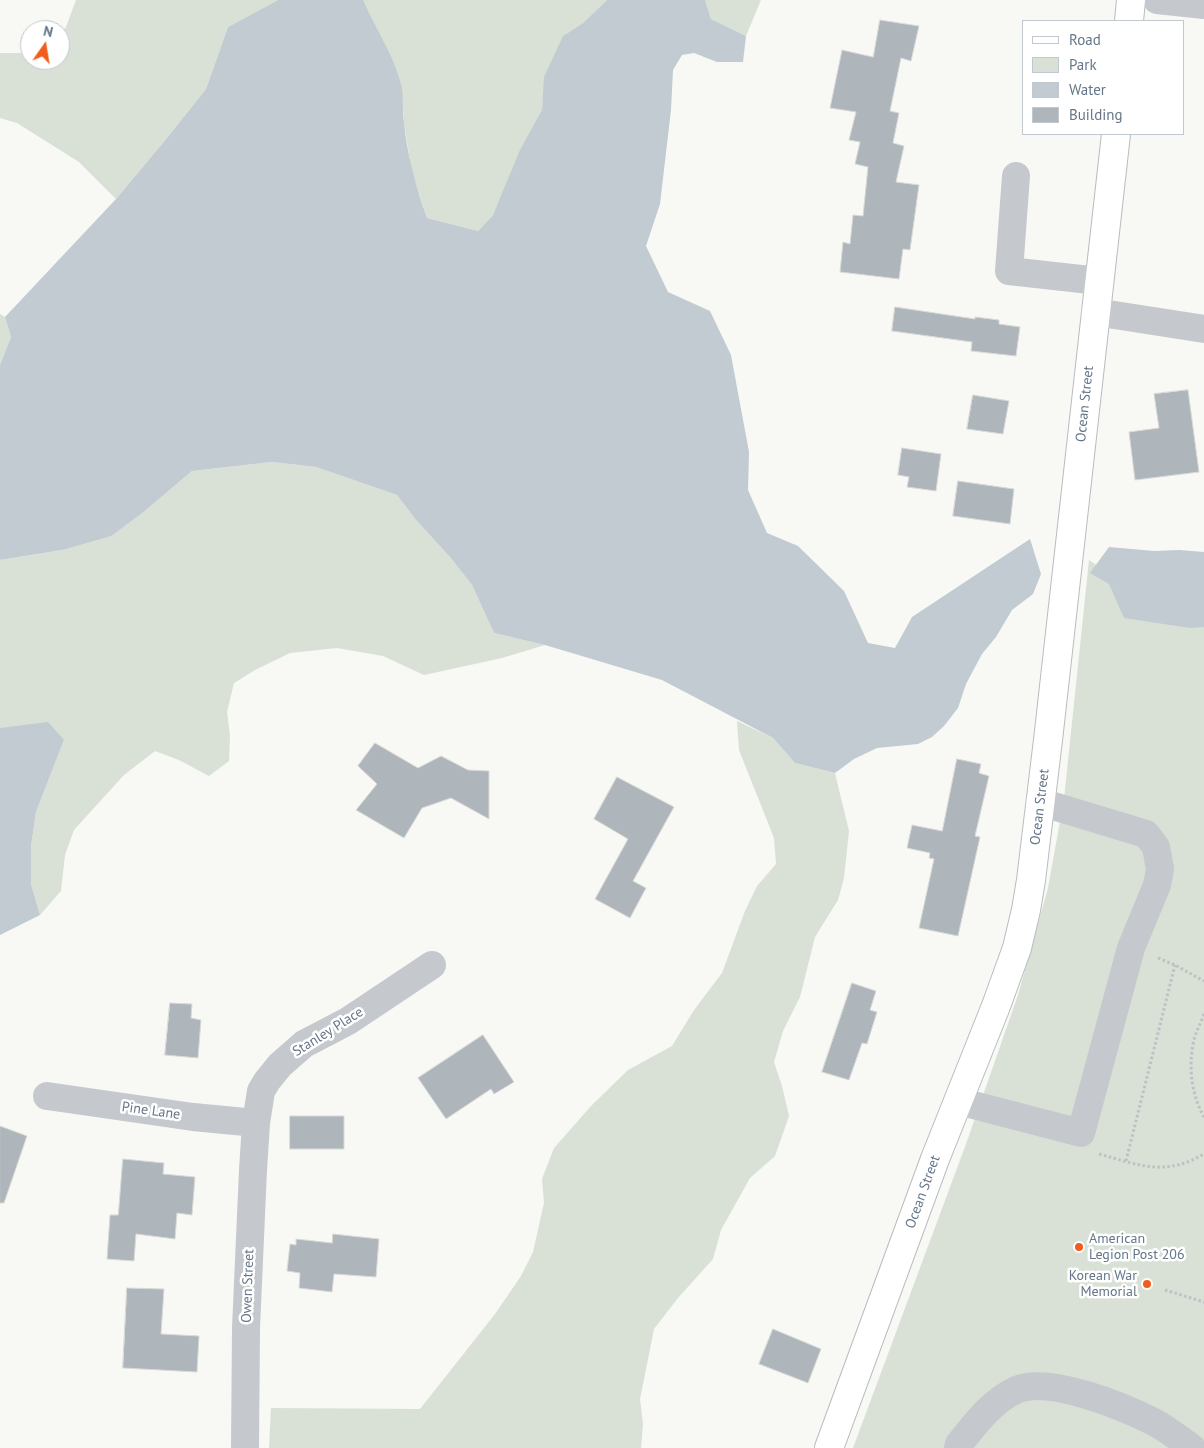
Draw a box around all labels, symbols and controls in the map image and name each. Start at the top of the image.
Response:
north arrow [20,20,70,70]
legend [1022,20,1184,135]
text: N [42,22,55,41]
text: Road [1069,30,1101,49]
text: Park [1069,55,1097,74]
text: Water [1069,80,1106,99]
text: Building [1069,105,1123,124]
street label: Ocean Street [1073,365,1097,443]
street label: Ocean Street [1027,768,1053,846]
street label: Stanley Place [290,1004,366,1060]
street label: Pine Lane [121,1099,181,1123]
street label: Ocean Street [902,1153,944,1231]
place label: American Legion Post 206 [1089,1231,1185,1264]
marker: American Legion Post 206 [1073,1241,1085,1253]
street label: Owen Street [238,1249,258,1323]
place label: Korean War Memorial [1069,1268,1137,1300]
marker: Korean War Memorial [1141,1278,1153,1290]

